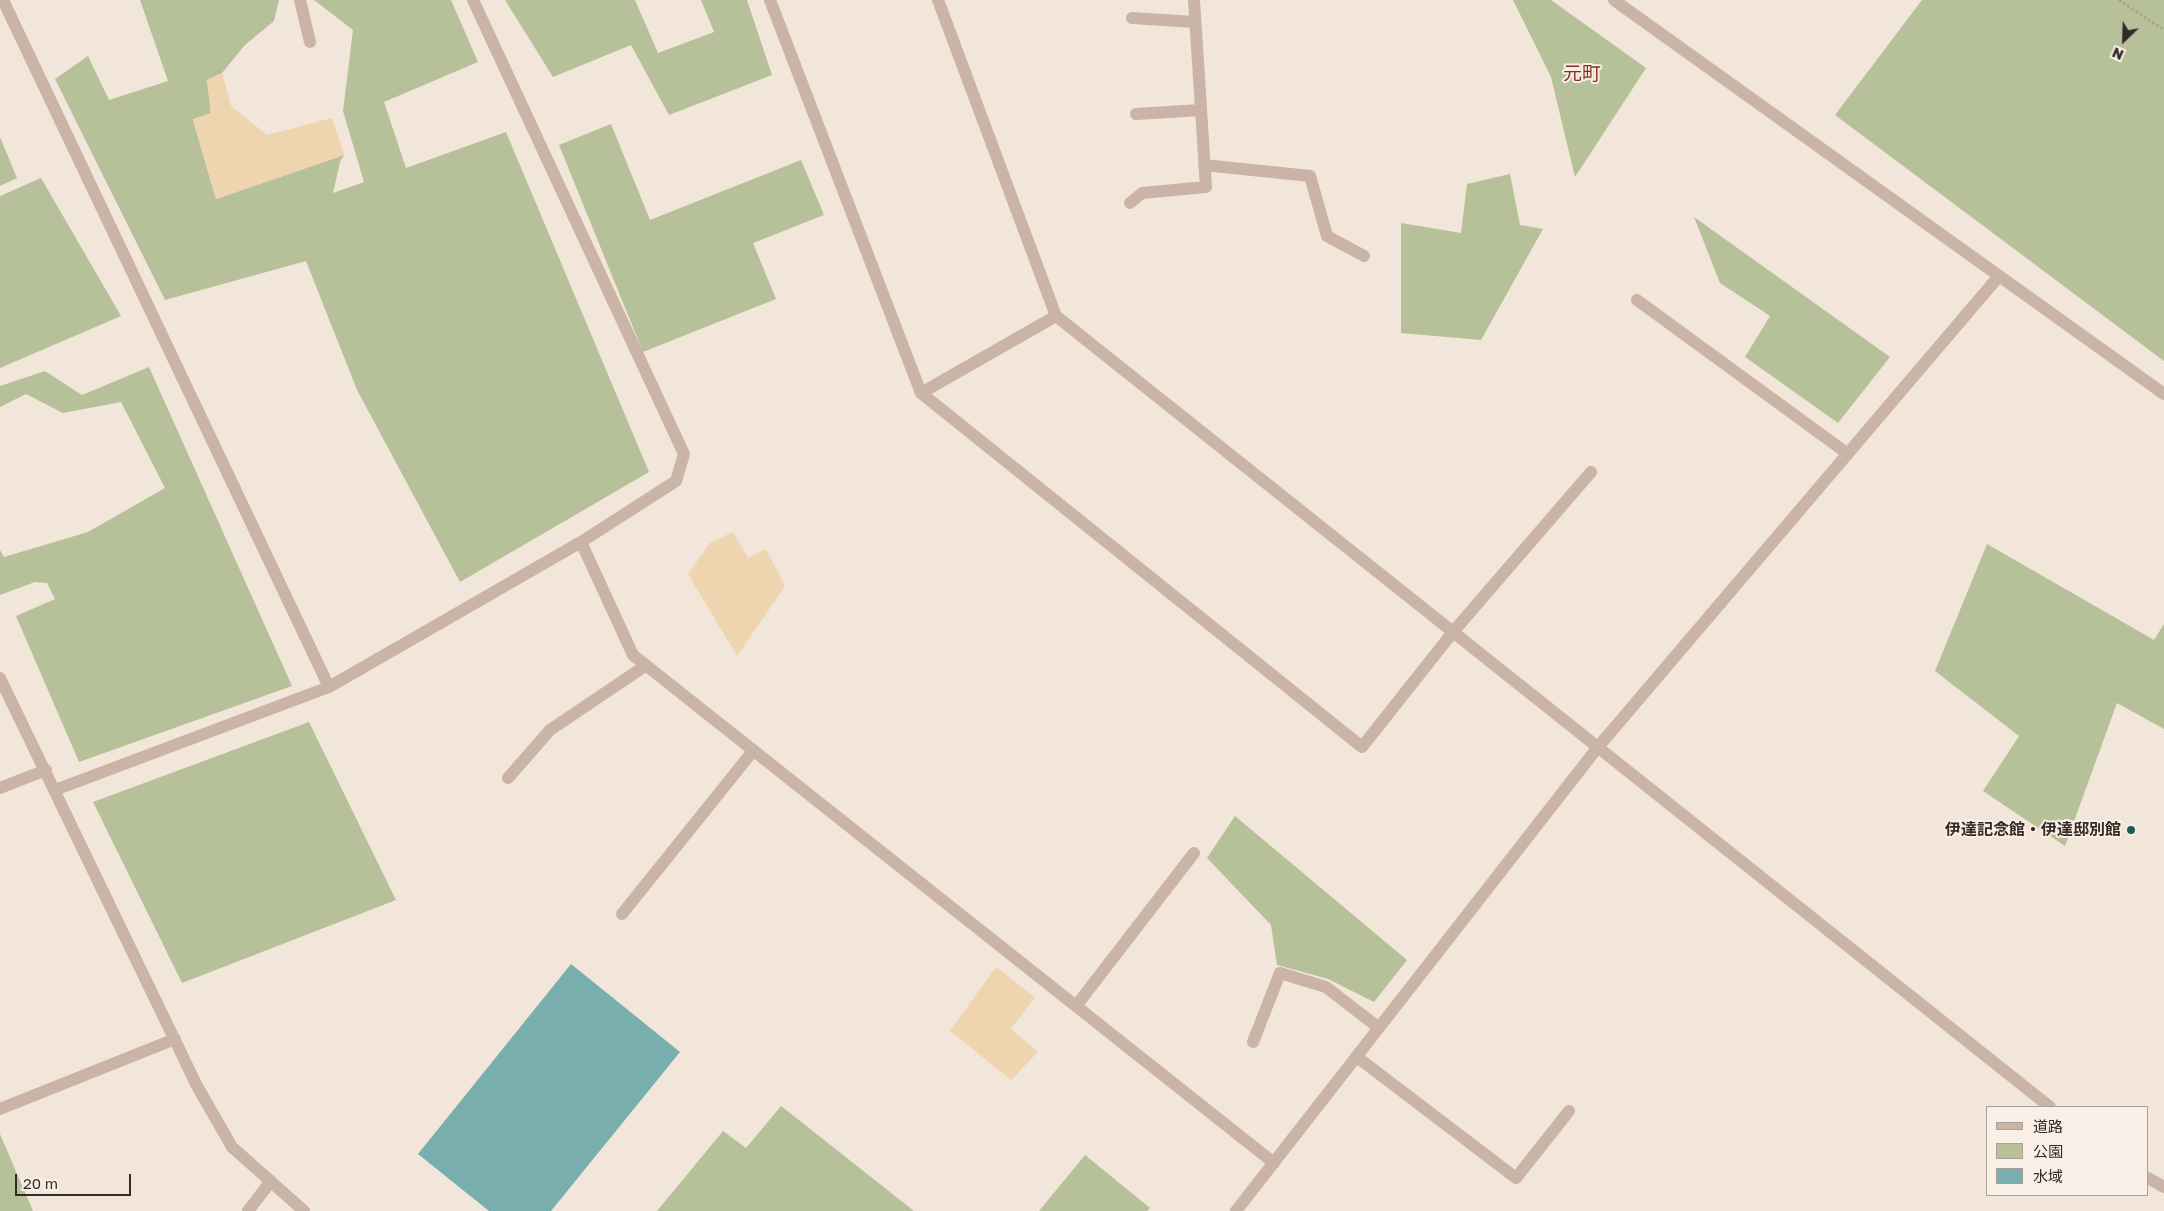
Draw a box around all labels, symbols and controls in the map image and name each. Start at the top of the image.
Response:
north arrow [2099,15,2149,65]
text: N [2109,44,2126,64]
district label: 元町 [1563,63,1601,85]
place label: 伊達記念館・伊達邸別館 [1945,820,2121,840]
marker: 伊達記念館・伊達邸別館 [2125,824,2137,836]
legend [1986,1106,2149,1196]
text: 道路 [2033,1117,2063,1135]
text: 公園 [2033,1142,2063,1160]
scale bar [18,1164,134,1196]
text: 水域 [2033,1167,2063,1185]
text: 20 m [23,1174,58,1192]

